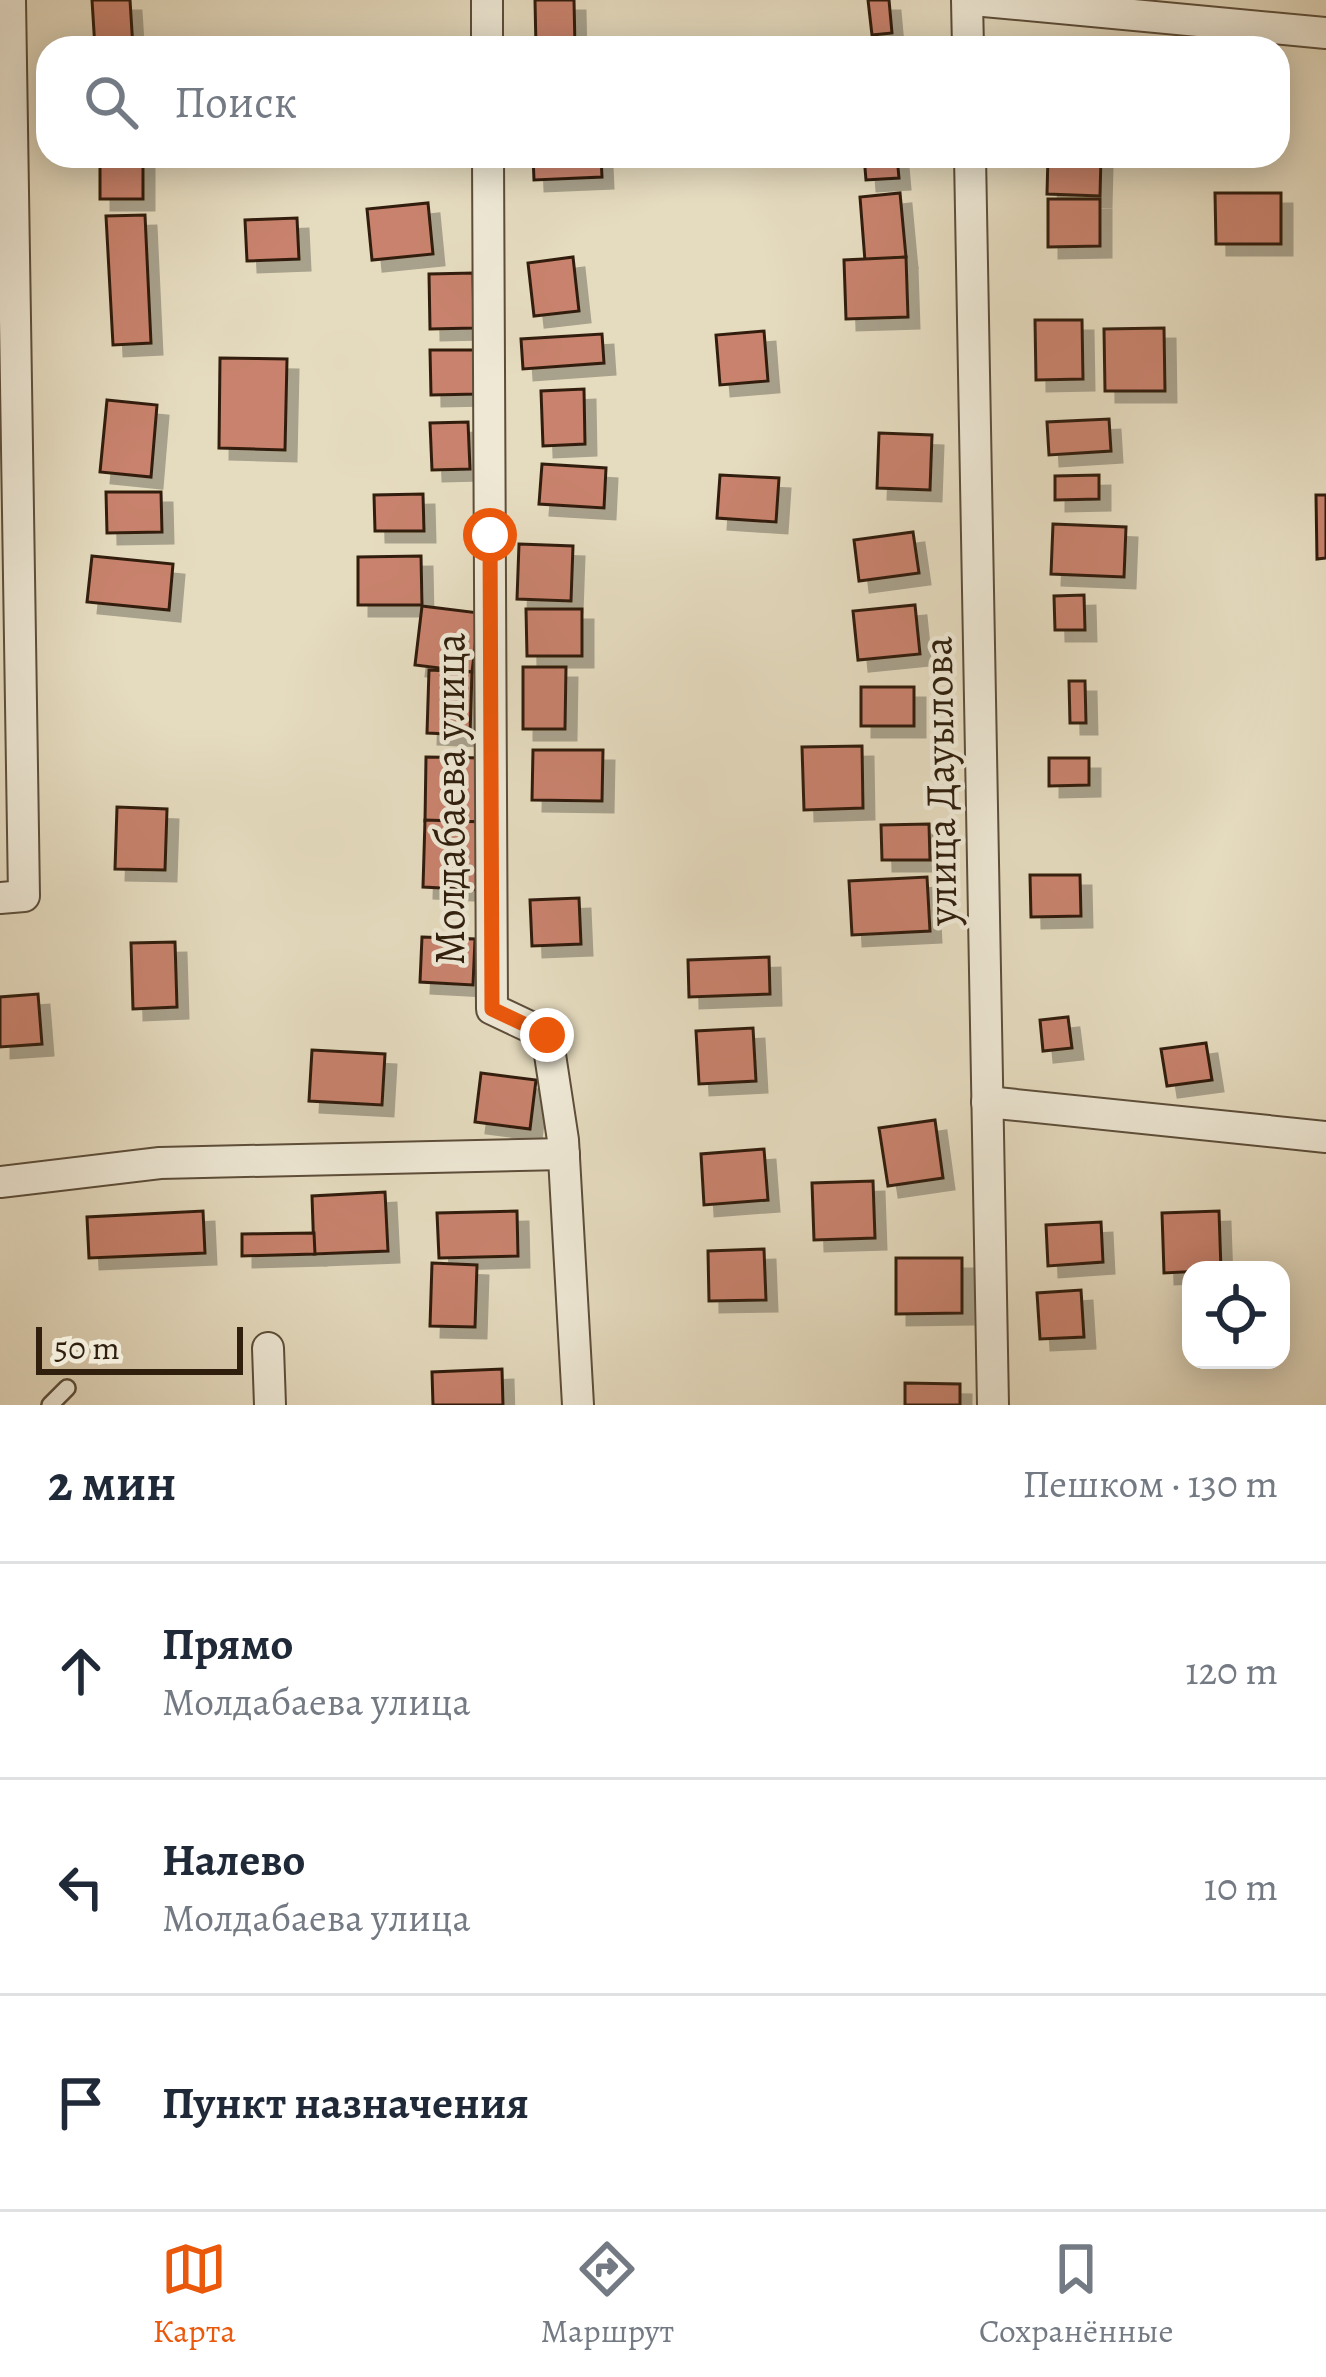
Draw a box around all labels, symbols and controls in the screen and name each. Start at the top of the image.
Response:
search box [36,36,1290,168]
icon: search [78,69,144,135]
text: Поиск [174,71,297,133]
route start [463,508,517,562]
street label: Молдабаева улица [421,632,478,965]
street label: улица Дауылова [908,635,971,927]
route end [520,1008,574,1062]
map controls [1182,1261,1290,1369]
button: locate [1182,1261,1290,1369]
scale bar [36,1321,243,1374]
text: 50 m [54,1325,120,1370]
text: 2 мин [48,1448,176,1518]
text: Пешком · 130 m [1022,1457,1278,1510]
text: Прямо [162,1613,293,1675]
icon: ahead [48,1638,114,1704]
text: 120 m [1185,1644,1278,1697]
text: Молдабаева улица [162,1675,471,1728]
text: Налево [162,1829,305,1891]
icon: left [48,1854,114,1920]
text: 10 m [1204,1860,1278,1913]
text: Молдабаева улица [162,1891,471,1944]
icon: arrive [48,2070,114,2136]
text: Пункт назначения [162,2072,529,2134]
tab: Карта [152,2236,236,2353]
tab: Маршрут [540,2236,674,2353]
tab: Сохранённые [979,2236,1174,2353]

